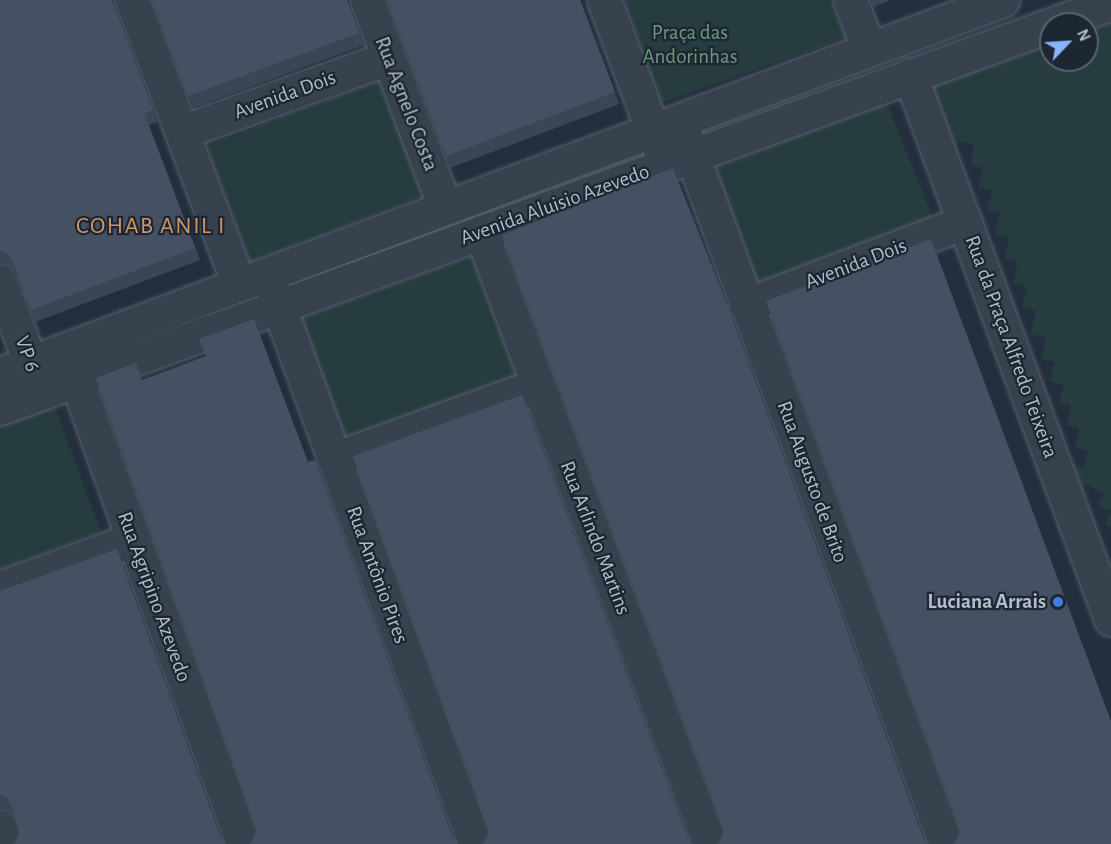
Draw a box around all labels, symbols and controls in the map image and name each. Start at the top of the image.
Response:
north arrow [1039,12,1099,72]
park label: Praça das Andorinhas [643,20,737,70]
text: N [1074,27,1093,44]
street label: Rua Agnelo Costa [369,33,443,175]
street label: Avenida Dois [231,65,339,125]
street label: Avenida Aluisio Azevedo [457,159,653,251]
district label: COHAB ANIL I [76,213,226,241]
street label: Rua da Praça Alfredo Teixeira [959,232,1063,462]
street label: Avenida Dois [802,233,910,295]
street label: VP 6 [9,333,45,375]
street label: Rua Augusto de Brito [771,398,853,566]
street label: Rua Arlindo Martins [554,458,636,618]
street label: Rua Antônio Pires [340,503,414,647]
street label: Rua Agripino Azevedo [111,508,197,686]
place label: Luciana Arrais [927,589,1046,615]
marker: Luciana Arrais [1051,595,1065,609]

